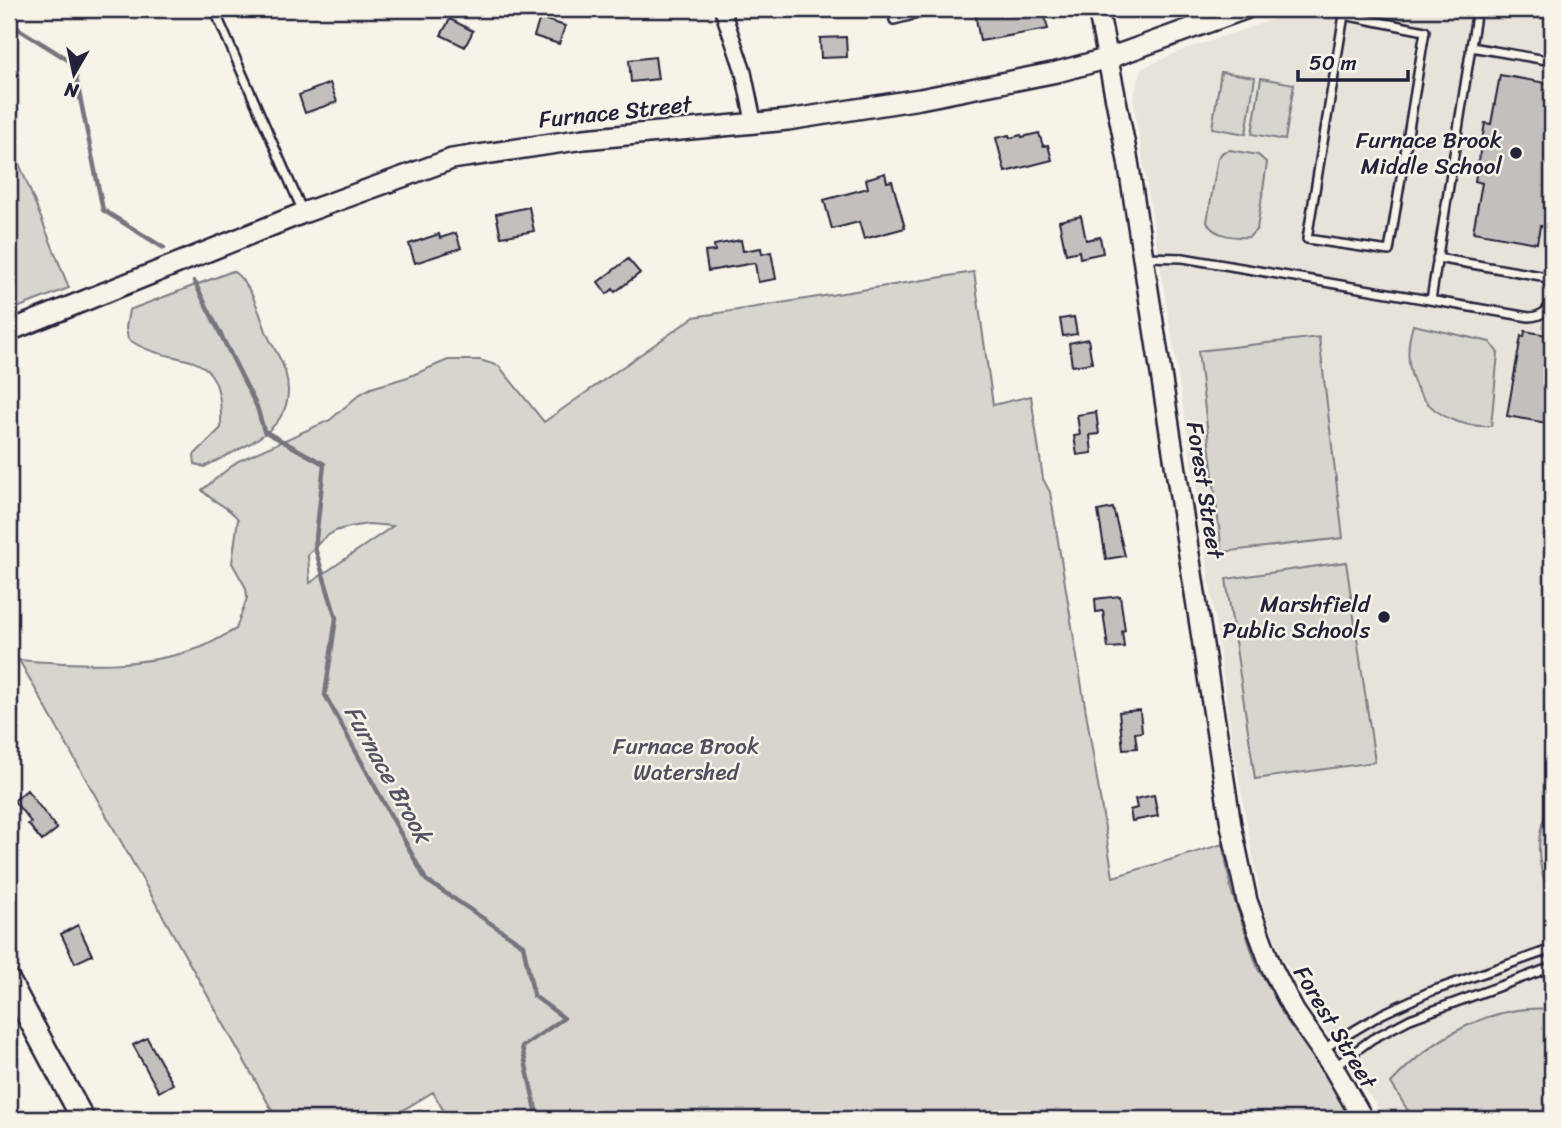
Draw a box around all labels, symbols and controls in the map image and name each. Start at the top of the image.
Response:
north arrow [38,38,108,108]
scale bar [1298,38,1409,82]
text: 50 m [1309,44,1357,82]
text: N [62,73,81,108]
street label: Furnace Street [536,83,695,140]
place label: Furnace Brook Middle School [1356,120,1502,187]
marker: Furnace Brook Middle School [1508,145,1524,161]
street label: Forest Street [1174,419,1236,563]
place label: Marshfield Public Schools [1223,584,1372,651]
marker: Marshfield Public Schools [1376,609,1392,625]
water label: Furnace Brook [333,697,445,854]
park label: Furnace Brook Watershed [613,726,759,793]
street label: Forest Street [1282,957,1389,1098]

